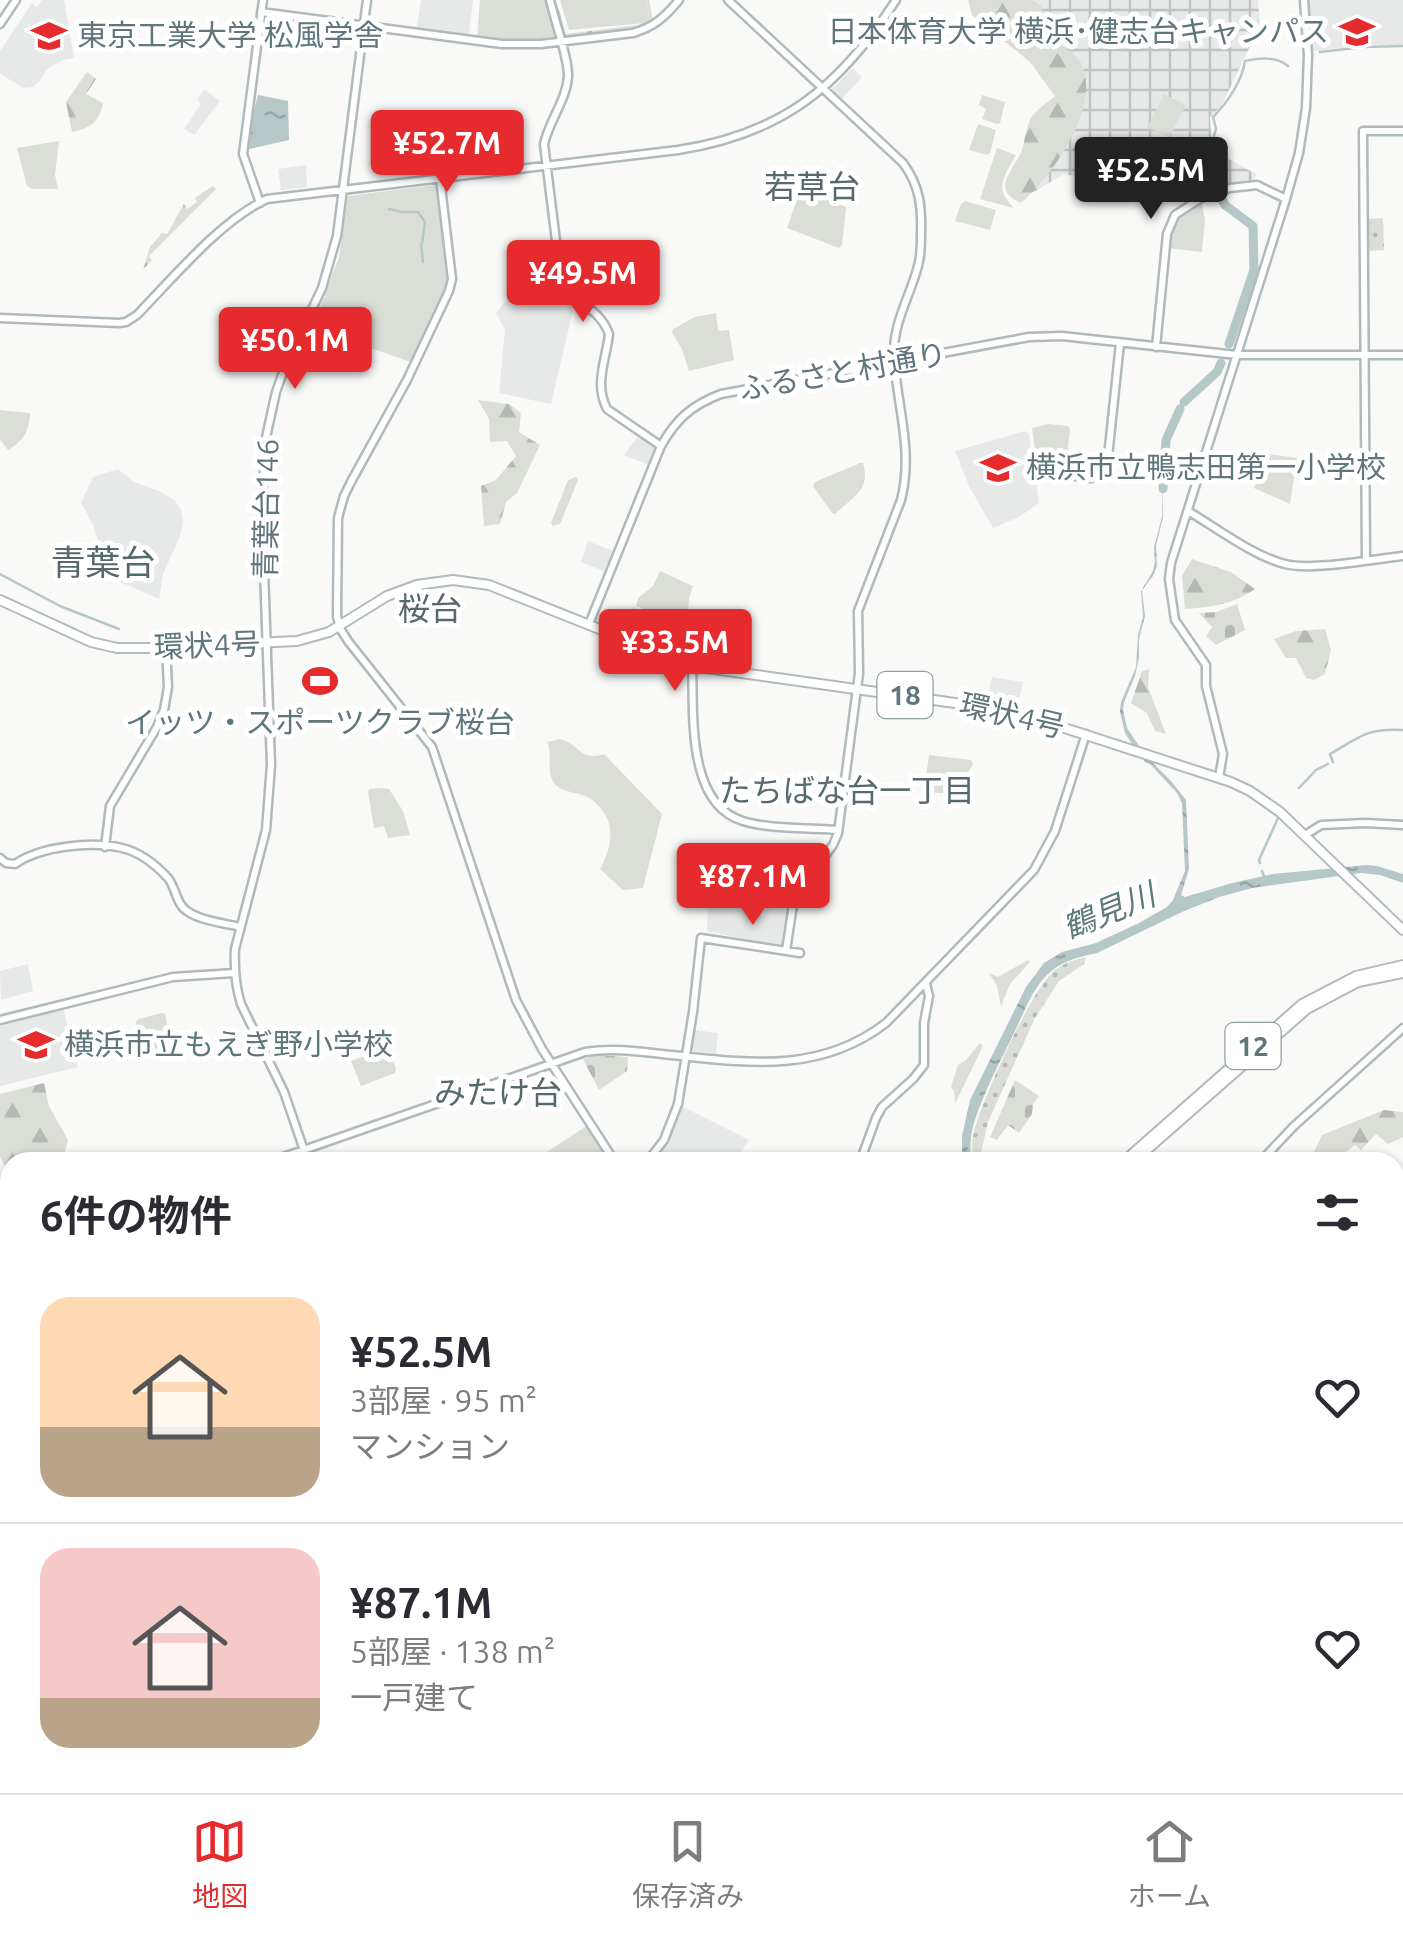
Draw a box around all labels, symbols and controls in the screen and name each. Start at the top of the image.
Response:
school or university icon: 日本体育大学 横浜･健志台キャンパス [1338,13,1376,51]
place label: 日本体育大学 横浜･健志台キャンパス [827,14,1329,48]
school or university icon: 東京工業大学 松風学舎 [30,17,68,55]
place label: 東京工業大学 松風学舎 [77,18,384,52]
pin: ¥52.7M [366,110,528,195]
text: ¥52.7M [393,124,501,160]
pin: ¥52.5M [1070,137,1232,222]
text: ¥52.5M [1097,151,1205,187]
district label: 若草台 [764,168,860,204]
pin: ¥49.5M [502,240,664,325]
text: ¥49.5M [529,254,637,290]
pin: ¥50.1M [214,307,376,392]
text: ¥50.1M [241,321,349,357]
street label: ふるさと村通り [736,336,949,406]
street label: 青葉台146 [248,438,284,580]
school or university icon: 横浜市立鴨志田第一小学校 [979,449,1017,487]
place label: 横浜市立鴨志田第一小学校 [1026,450,1386,484]
district label: 青葉台 [50,542,156,582]
district label: 桜台 [398,590,462,626]
pin: ¥33.5M [594,609,756,694]
text: ¥33.5M [621,623,729,659]
street label: 環状4号 [153,626,261,664]
sports icon: イッツ・スポーツクラブ桜台 [301,662,339,700]
road number: 18 [878,672,932,718]
street label: 環状4号 [956,686,1068,744]
place label: イッツ・スポーツクラブ桜台 [125,705,515,739]
district label: たちばな台一丁目 [719,772,975,808]
pin: ¥87.1M [672,843,834,928]
text: ¥87.1M [699,857,807,893]
water label: 鶴見川 [1057,874,1163,945]
road number: 12 [1226,1023,1280,1069]
school or university icon: 横浜市立もえぎ野小学校 [17,1026,55,1064]
place label: 横浜市立もえぎ野小学校 [64,1027,393,1061]
district label: みたけ台 [434,1074,562,1110]
icon: filters [1310,1185,1365,1240]
text: 6件の物件 [40,1192,232,1239]
text: ¥52.5M [350,1328,492,1375]
icon: home [120,1337,240,1457]
icon: heart [1310,1370,1365,1425]
text: 3部屋 · 95 m² [350,1382,537,1418]
text: マンション [350,1428,510,1464]
text: ¥87.1M [350,1579,492,1626]
icon: home [120,1588,240,1708]
icon: heart [1310,1621,1365,1676]
text: 5部屋 · 138 m² [350,1633,555,1669]
text: 一戸建て [350,1679,478,1715]
tab: 地図 [192,1814,248,1914]
tab: 保存済み [632,1814,744,1914]
tab: ホーム [1128,1814,1211,1914]

